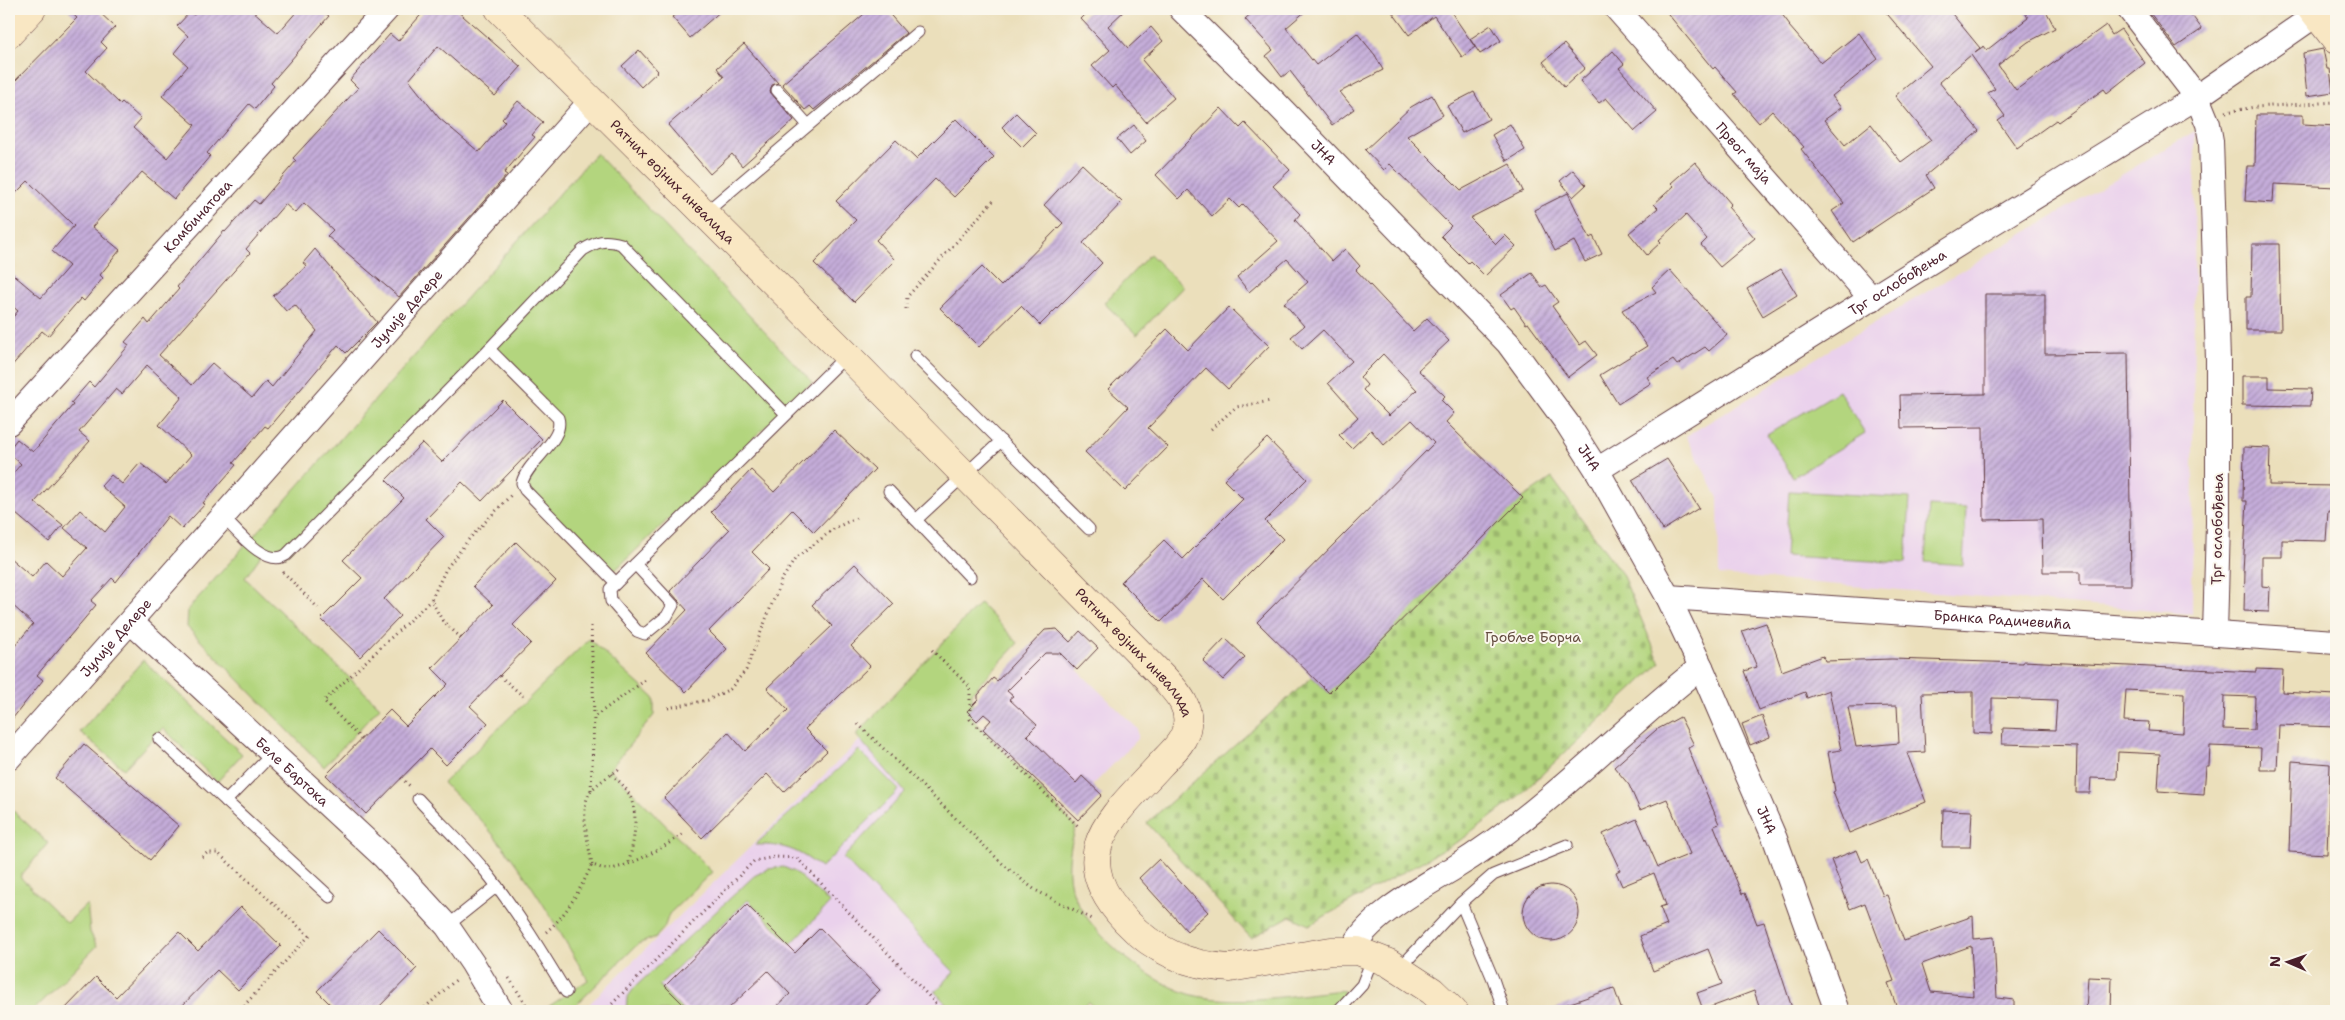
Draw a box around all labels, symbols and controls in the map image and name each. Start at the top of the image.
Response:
street label: Ратних војних инвалида [606,116,739,248]
street label: Првог маја [1712,119,1776,188]
street label: ЈНА [1307,136,1340,169]
street label: Комбинатова [160,176,236,257]
street label: Трг ослобођења [1845,245,1950,320]
street label: Јулије Делере [367,266,446,352]
street label: ЈНА [1574,441,1604,475]
street label: Трг ослобођења [2207,473,2227,585]
street label: Ратних војних инвалида [1071,584,1197,719]
street label: Јулије Делере [76,594,155,681]
street label: Бранка Радичевића [1933,606,2072,633]
park label: Гробље Борча [1485,628,1581,646]
street label: Беле Бартока [252,733,333,810]
street label: ЈНА [1753,803,1781,837]
north arrow [2262,938,2312,988]
text: N [2266,956,2284,967]

